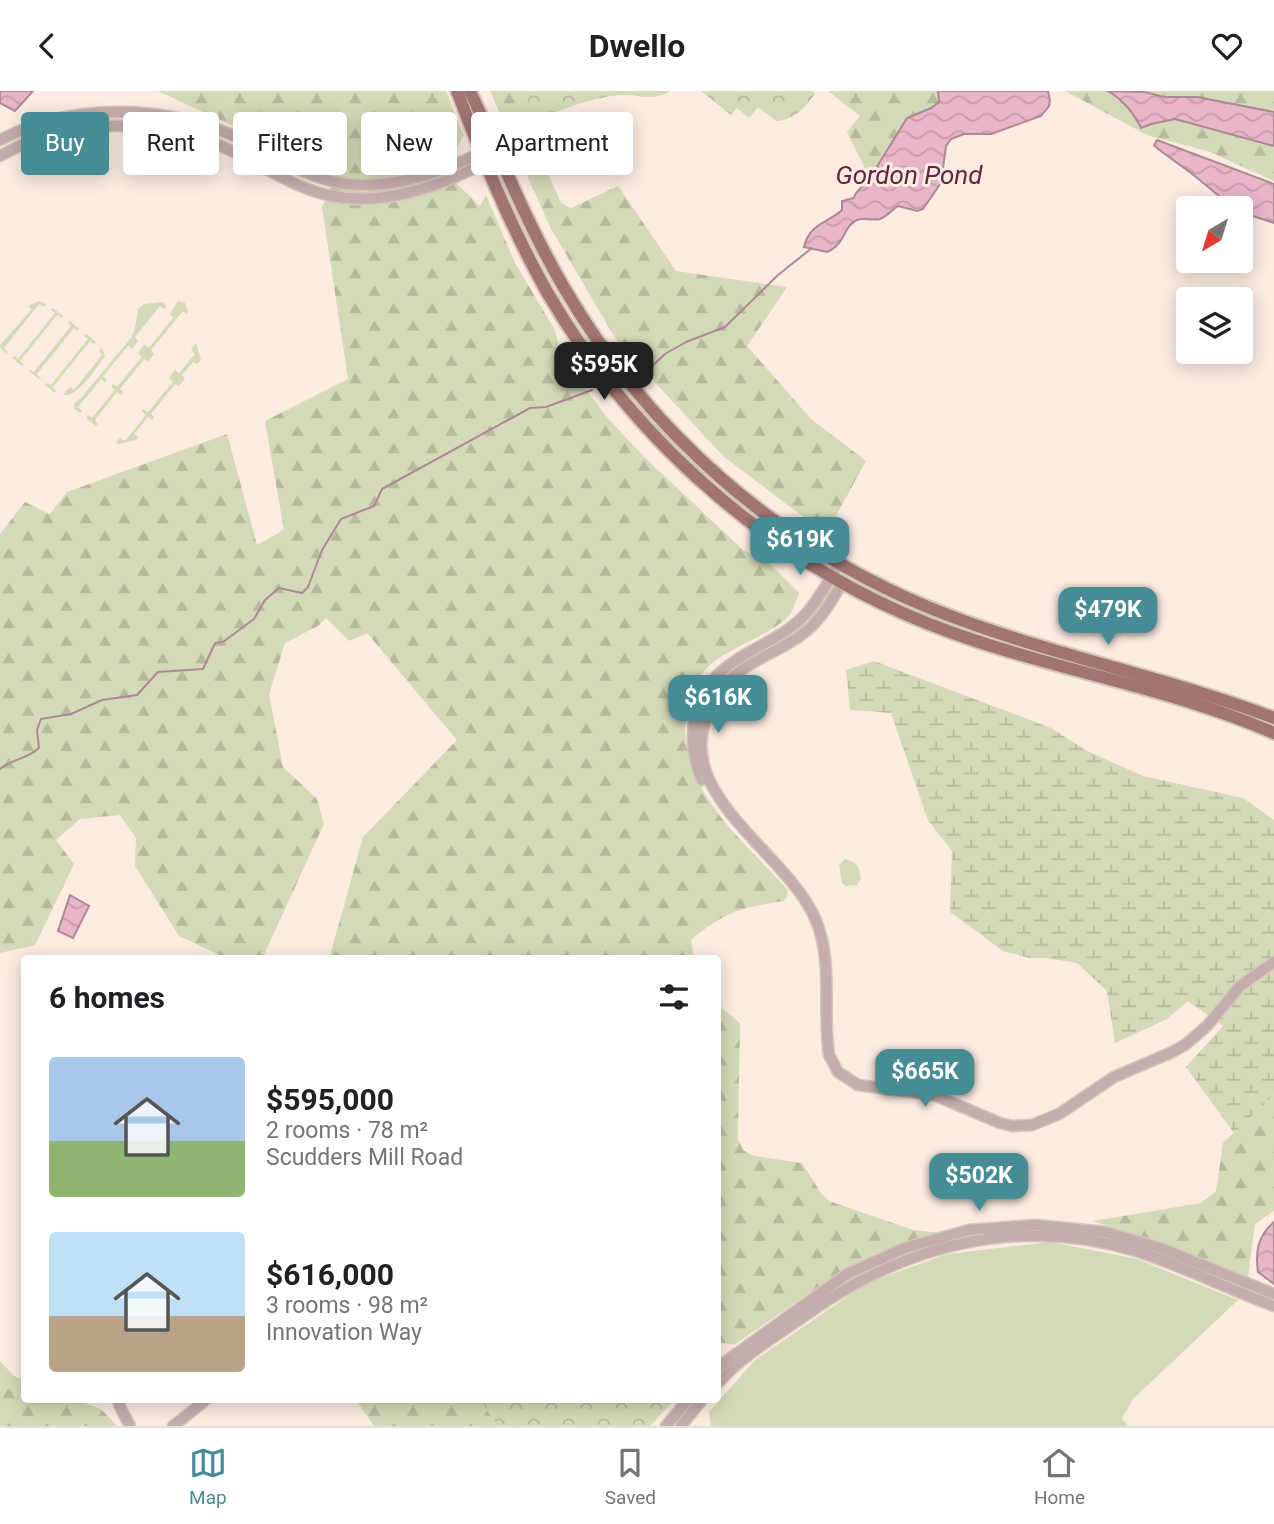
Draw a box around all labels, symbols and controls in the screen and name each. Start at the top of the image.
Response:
icon: back [28,27,66,65]
text: Dwello [589,27,685,65]
icon: heart [1208,27,1246,65]
chip: Buy [21,112,109,175]
chip: Rent [123,112,219,175]
chip: Filters [233,112,347,175]
chip: New [361,112,457,175]
chip: Apartment [471,112,633,175]
water label: Gordon Pond [835,160,983,190]
north arrow [1176,196,1253,273]
map controls [1176,196,1253,364]
button: layers [1176,287,1253,364]
pin: $595K [555,343,653,402]
text: $595K [570,351,638,378]
pin: $619K [751,517,849,577]
text: $619K [766,526,834,553]
pin: $479K [1059,587,1157,647]
text: $479K [1074,596,1142,623]
pin: $616K [669,675,767,735]
text: $616K [684,684,752,711]
icon: filters [655,978,693,1016]
text: 6 homes [49,980,165,1015]
pin: $665K [876,1049,974,1109]
text: $665K [891,1058,959,1085]
text: $595,000 [266,1082,394,1117]
icon: home [105,1085,189,1169]
text: 2 rooms · 78 m² [266,1117,428,1144]
text: Scudders Mill Road [266,1144,463,1171]
pin: $502K [930,1153,1028,1213]
text: $502K [945,1162,1013,1189]
text: $616,000 [266,1257,394,1292]
icon: home [105,1260,189,1344]
text: 3 rooms · 98 m² [266,1292,428,1319]
text: Innovation Way [266,1319,422,1346]
tab: Map [189,1444,227,1509]
tab: Saved [605,1444,656,1509]
tab: Home [1034,1444,1085,1509]

